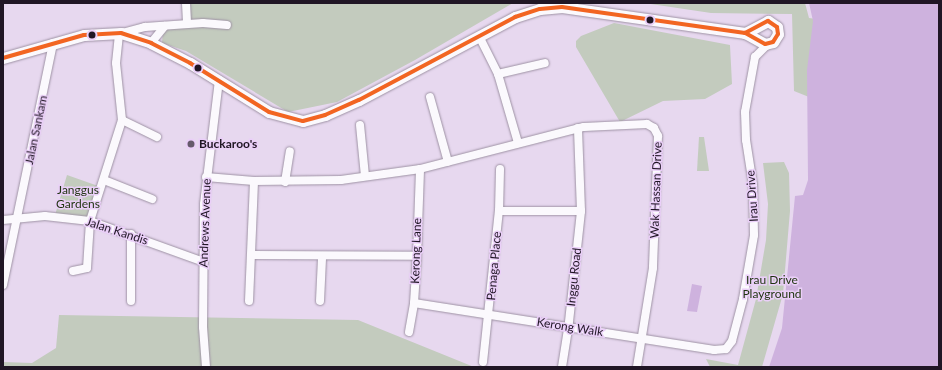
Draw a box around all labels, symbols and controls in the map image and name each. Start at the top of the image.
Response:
unlabelled marker [645,15,655,25]
unlabelled marker [87,30,97,40]
unlabelled marker [193,63,203,73]
street label: Jalan Sankam [22,94,50,166]
place label: Buckaroo's [199,137,257,151]
marker: Buckaroo's [186,139,196,149]
street label: Wak Hassan Drive [647,141,665,239]
street label: Irau Drive [743,170,761,222]
street label: Andrews Avenue [196,178,214,268]
park label: Janggus Gardens [56,183,100,211]
street label: Jalan Kandis [84,214,150,248]
street label: Kerong Lane [408,218,424,284]
street label: Penaga Place [484,231,504,301]
street label: Inggu Road [564,247,584,307]
park label: Irau Drive Playground [742,273,802,301]
street label: Kerong Walk [536,315,604,339]

